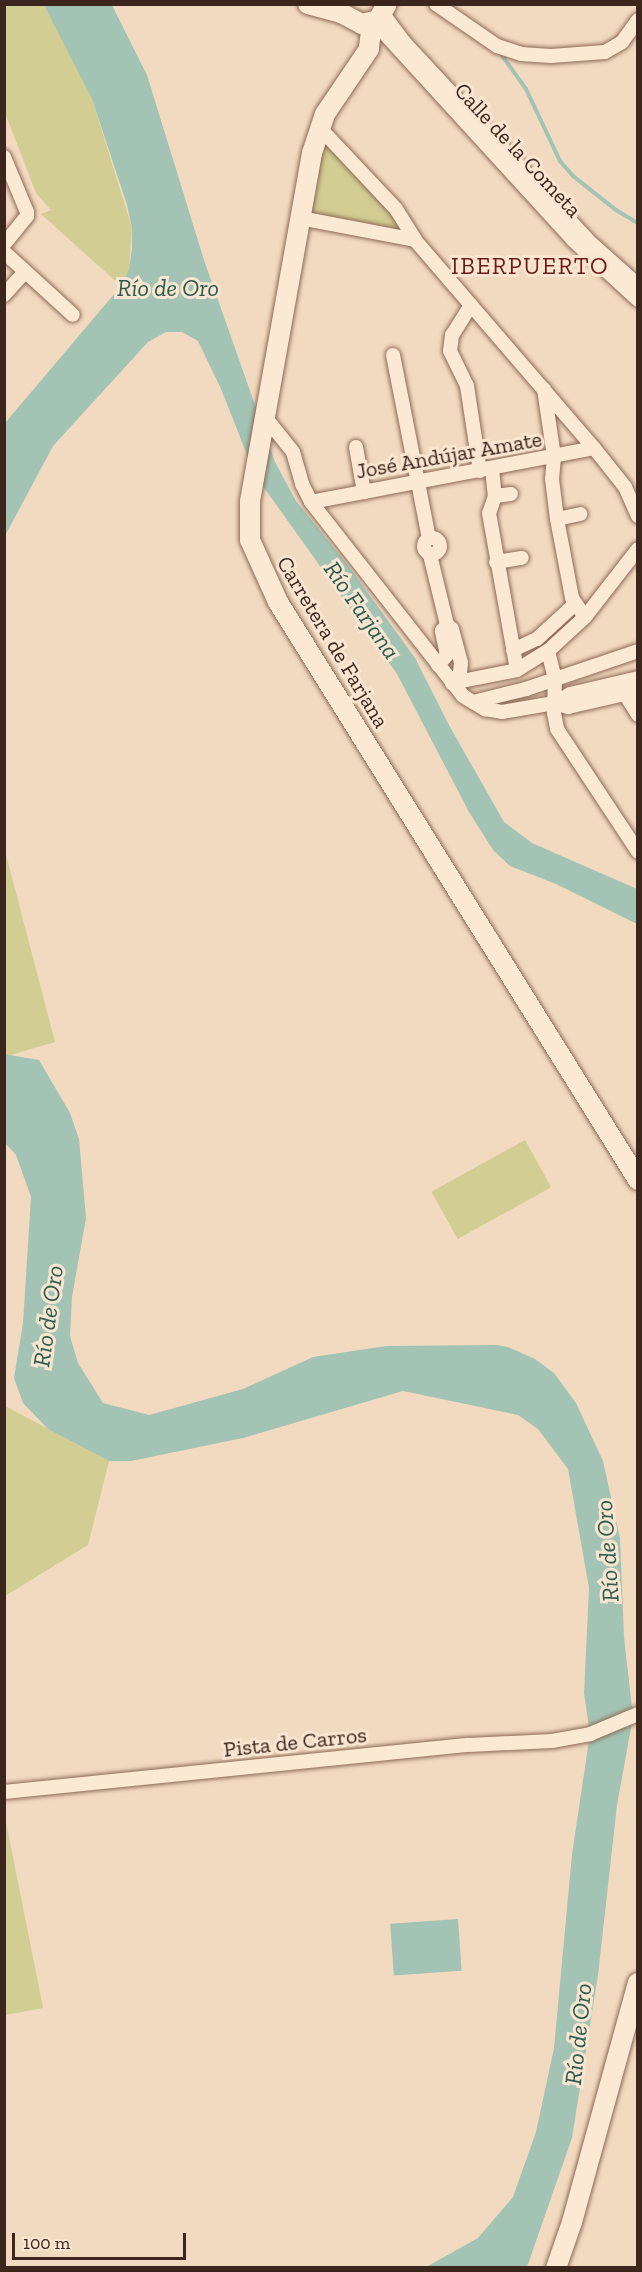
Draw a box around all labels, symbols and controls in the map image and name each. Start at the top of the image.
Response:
street label: Calle de la Cometa [449,77,587,223]
district label: IBERPUERTO [451,252,609,280]
water label: Río de Oro [117,274,219,302]
street label: José Andújar Amate [353,426,545,484]
street label: Carretera de Farjana [271,551,395,733]
water label: Río Farjana [318,555,406,665]
water label: Río de Oro [27,1263,69,1369]
water label: Río de Oro [589,1499,625,1603]
street label: Pista de Carros [222,1721,368,1763]
water label: Río de Oro [558,1982,598,2086]
scale bar [15,2221,189,2259]
text: 100 m [23,2232,70,2254]

